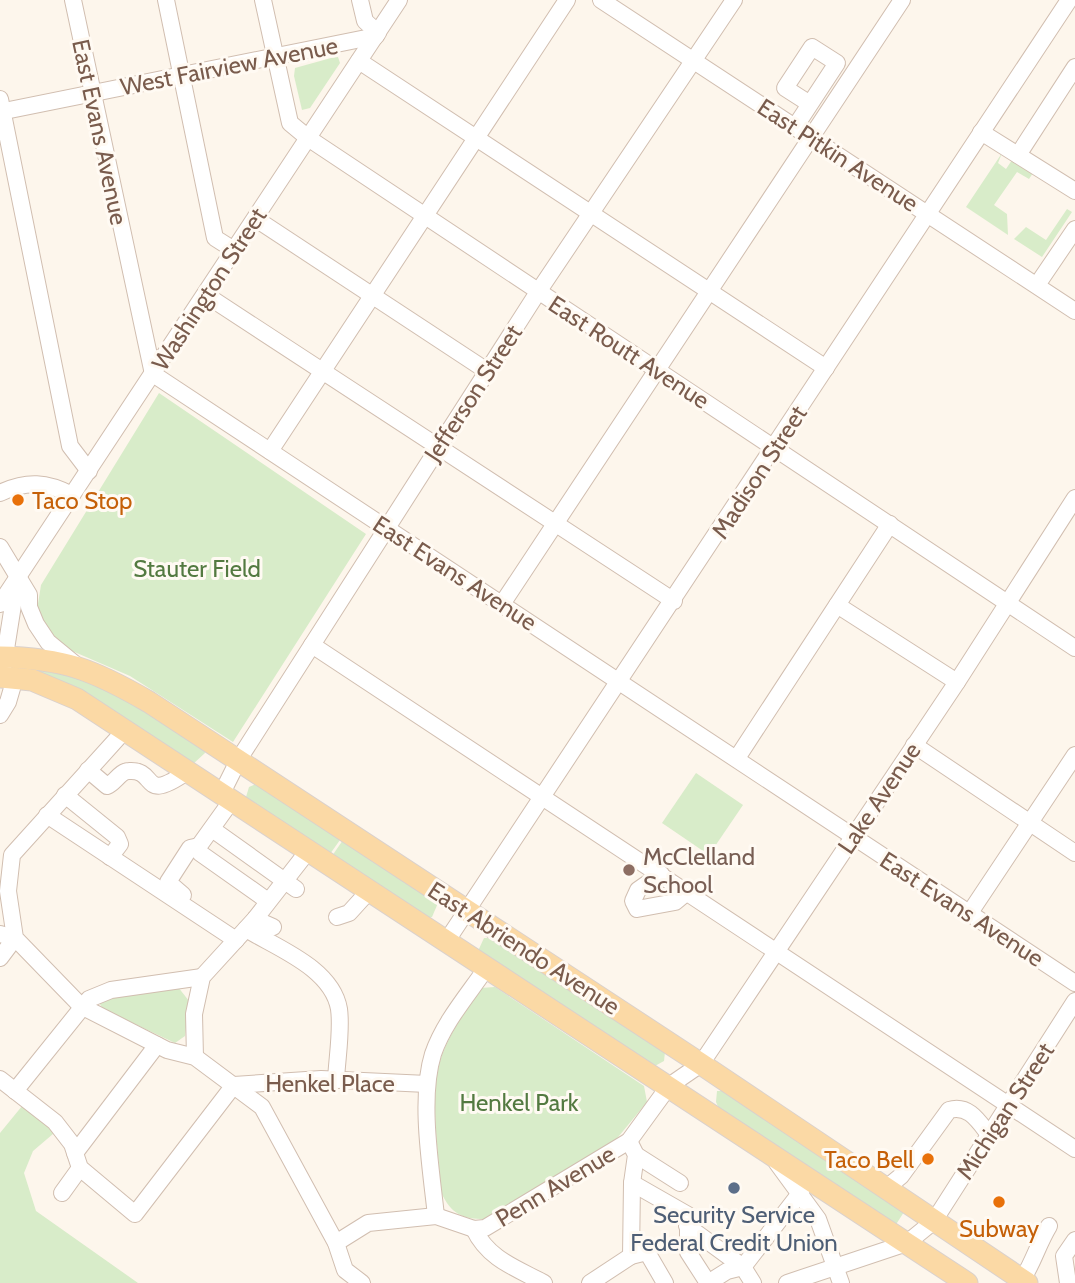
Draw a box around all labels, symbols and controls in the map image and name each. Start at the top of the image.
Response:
street label: West Fairview Avenue [118,31,340,101]
street label: East Evans Avenue [66,36,134,228]
street label: East Pitkin Avenue [752,92,924,218]
street label: Washington Street [146,202,272,376]
street label: East Routt Avenue [543,289,715,415]
street label: Jefferson Street [417,319,528,468]
street label: Madison Street [705,400,813,544]
place label: Taco Stop [32,486,132,515]
marker: Taco Stop [10,492,26,508]
street label: East Evans Avenue [368,509,542,637]
park label: Stauter Field [133,554,261,583]
street label: Lake Avenue [831,737,927,859]
place label: McClelland School [643,842,755,899]
street label: East Evans Avenue [875,845,1049,973]
marker: McClelland School [621,862,637,878]
street label: East Abriendo Avenue [423,875,625,1021]
street label: Michigan Street [950,1037,1060,1185]
street label: Henkel Place [265,1069,395,1098]
park label: Henkel Park [459,1088,579,1117]
street label: Penn Avenue [490,1139,620,1233]
place label: Taco Bell [824,1145,914,1174]
marker: Taco Bell [920,1151,936,1167]
marker: Security Service Federal Credit Union [726,1180,742,1196]
marker: Subway [991,1194,1007,1210]
place label: Security Service Federal Credit Union [630,1200,838,1257]
place label: Subway [959,1214,1039,1243]

